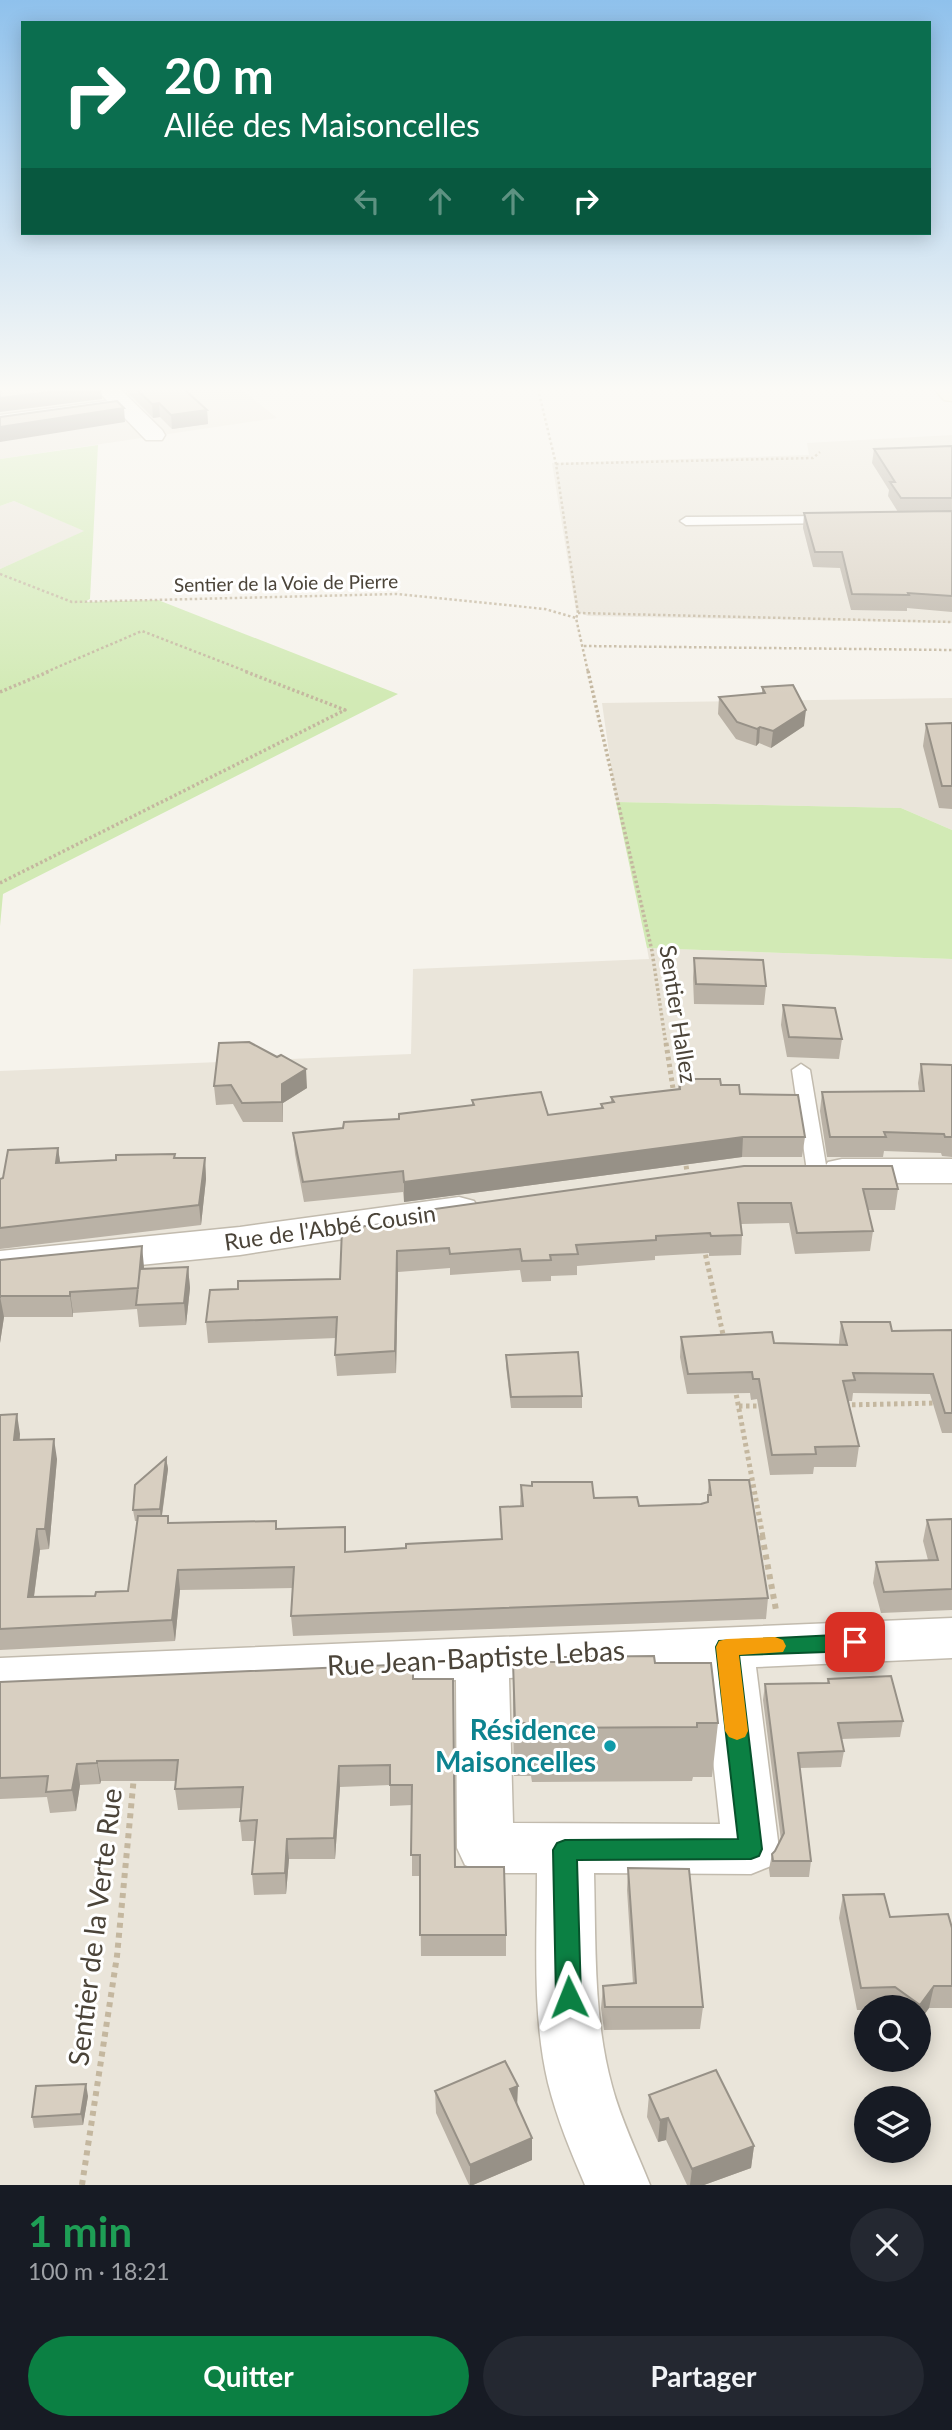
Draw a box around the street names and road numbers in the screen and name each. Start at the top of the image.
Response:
street label: Sentier de la Voie de Pierre [174,569,398,596]
street label: Sentier Hallez [654,943,704,1085]
street label: Rue de l'Abbé Cousin [222,1198,437,1256]
street label: Rue Jean-Baptiste Lebas [326,1632,626,1682]
street label: Sentier de la Verte Rue [60,1786,128,2068]

